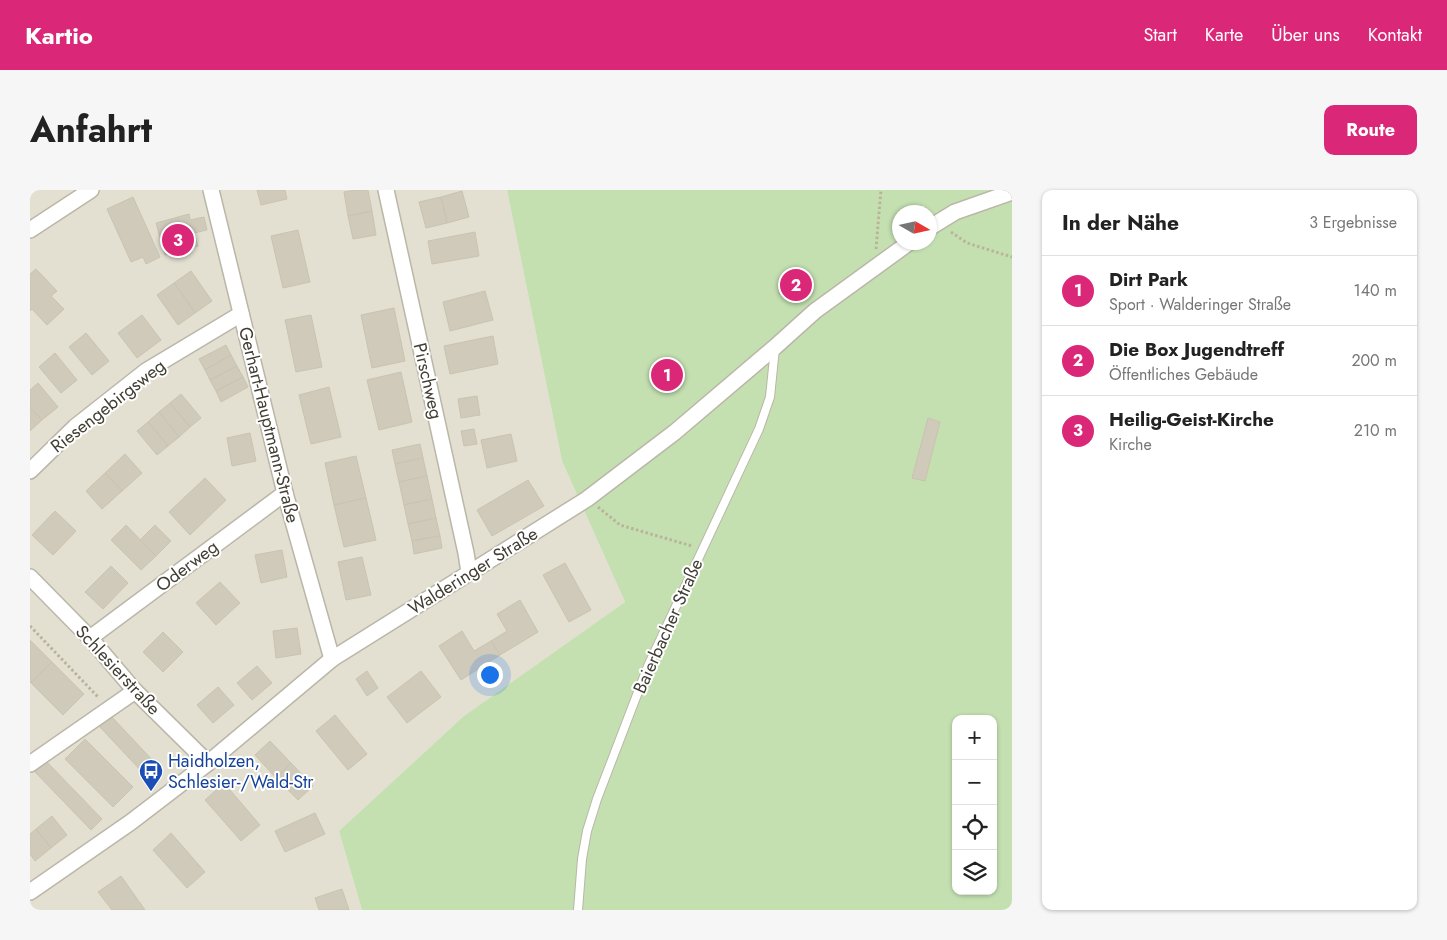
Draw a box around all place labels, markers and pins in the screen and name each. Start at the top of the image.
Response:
pin: 3 [162,221,194,259]
pin: 2 [780,266,812,304]
pin: 1 [651,356,683,394]
place label: Haidholzen, Schlesier-/Wald-Str [168,748,314,795]
bus stop icon: Haidholzen, Schlesier-/Wald-Str [138,758,164,792]

